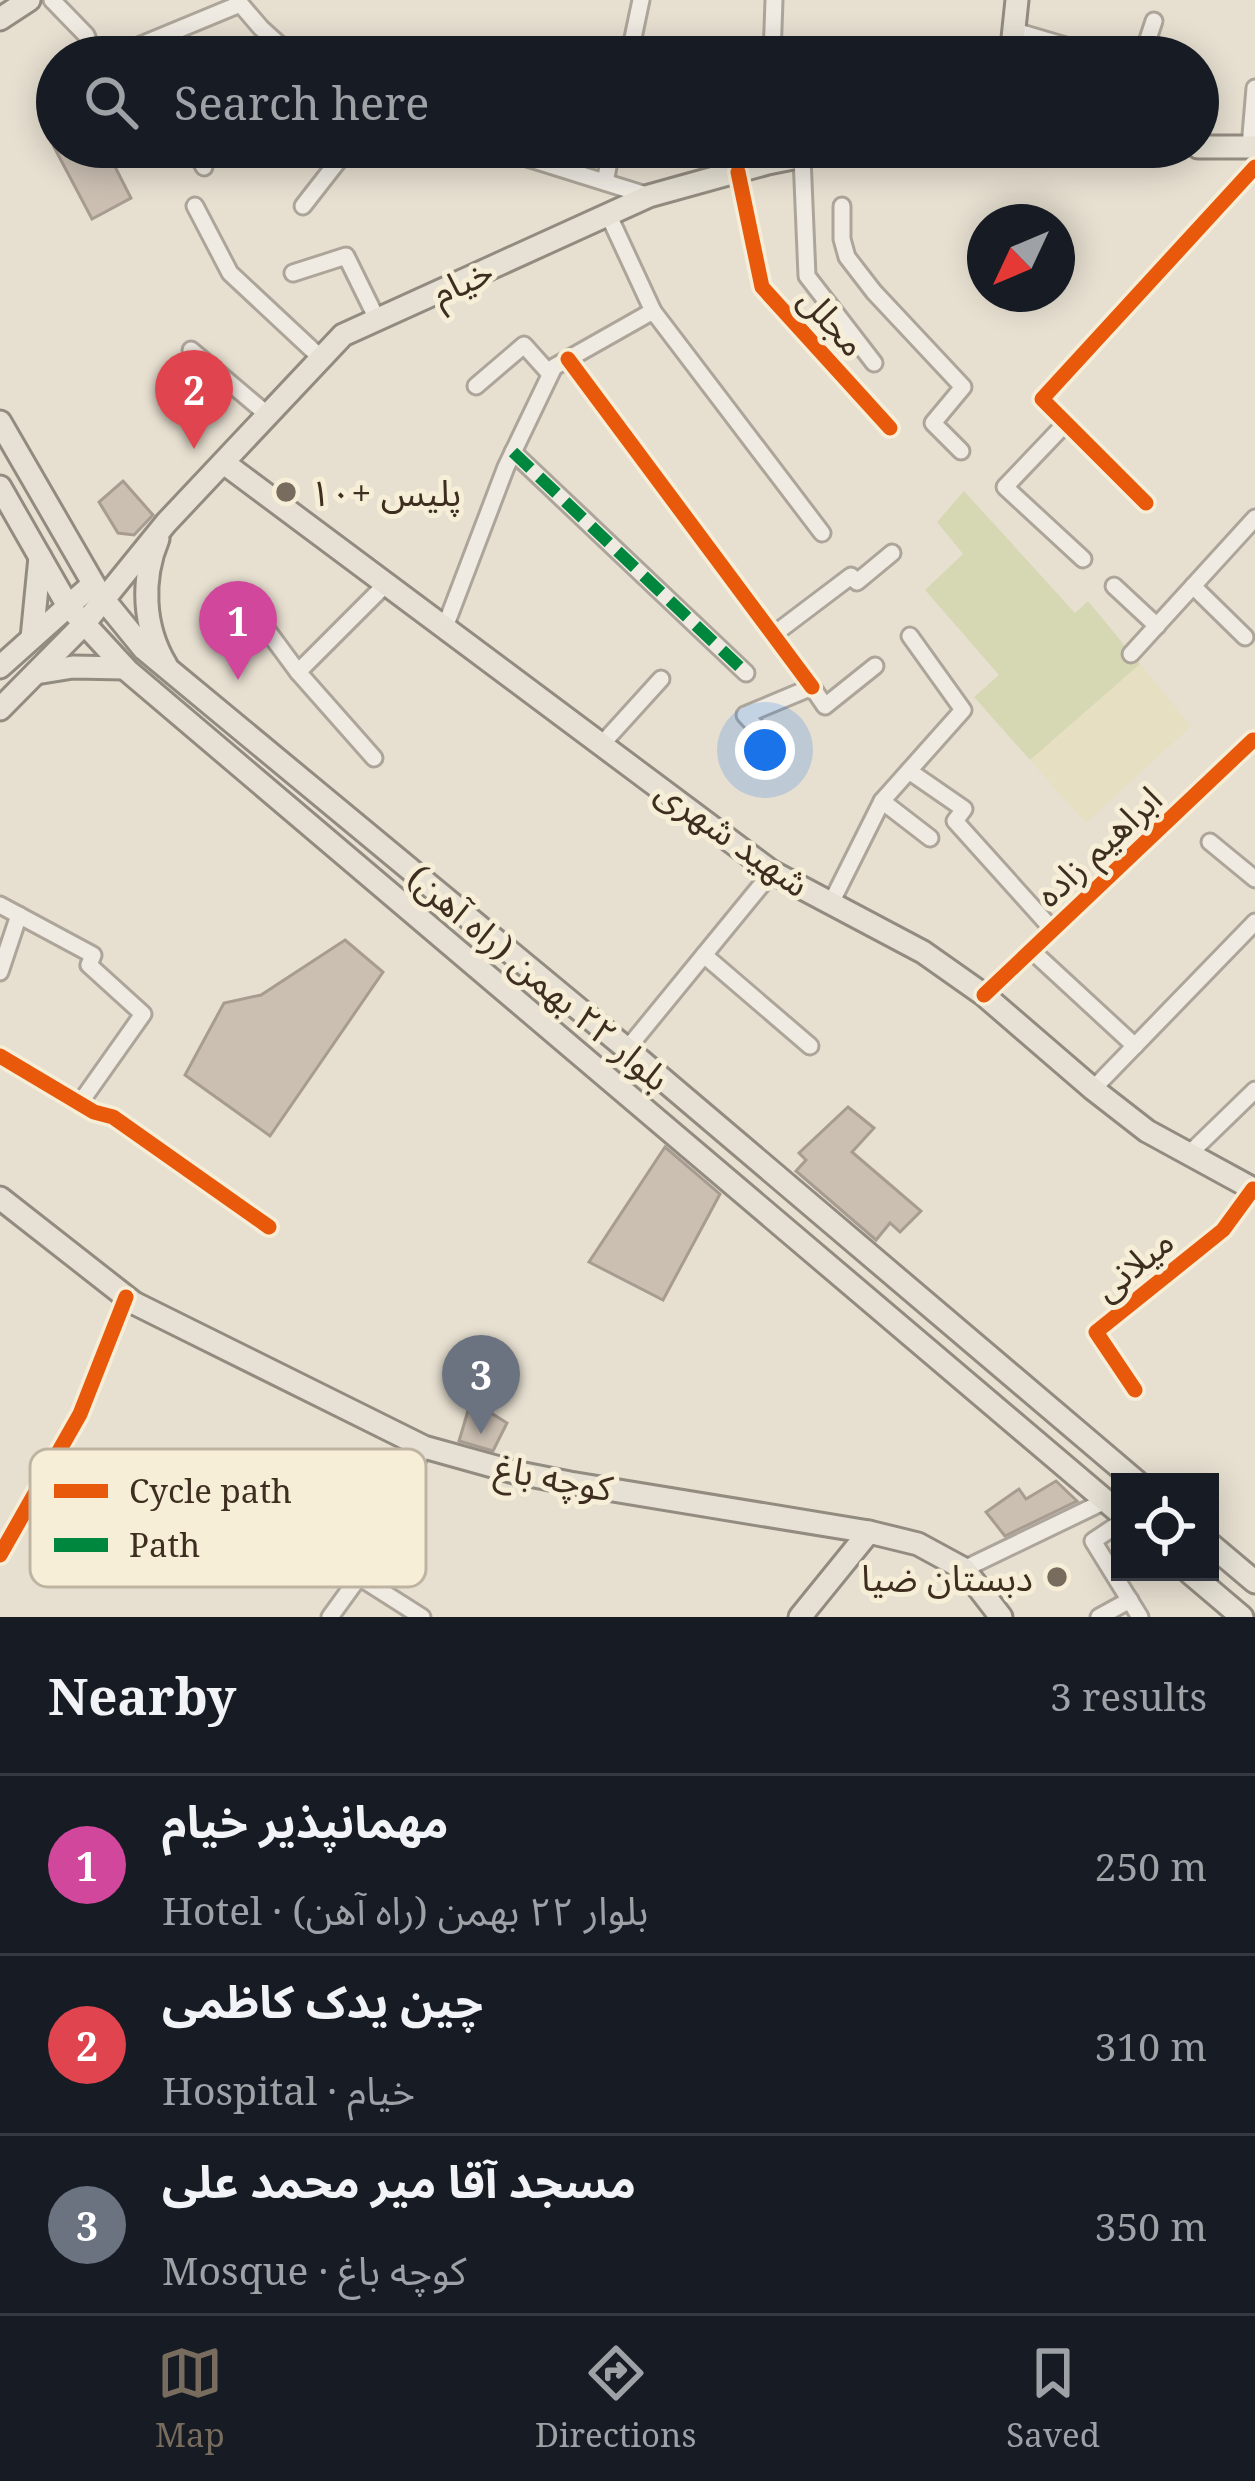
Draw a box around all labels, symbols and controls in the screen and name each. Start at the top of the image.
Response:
search box [36,36,1219,168]
icon: search [78,69,144,135]
text: Search here [174,72,429,133]
north arrow [967,204,1075,312]
street label: خیام [423,246,502,320]
street label: مجلل [788,275,878,367]
pin: 2 [155,350,233,449]
place label: پلیس +۱۰ [310,468,461,517]
marker: پلیس +۱۰ [273,479,299,505]
pin: 1 [199,581,277,680]
your location [735,720,795,780]
street label: شهید شهری [647,766,819,908]
street label: ابراهیم زاده [1024,775,1175,920]
street label: بلوار ۲۲ بهمن (راه آهن) [397,853,681,1101]
street label: میلانی [1083,1217,1183,1311]
pin: 3 [442,1335,520,1434]
street label: کوچه باغ [491,1442,618,1516]
legend [30,1449,426,1587]
text: Cycle path [129,1468,292,1513]
map controls [1111,1473,1219,1581]
button: locate [1111,1473,1219,1581]
text: Path [129,1522,200,1567]
place label: دبستان ضیا [861,1553,1033,1602]
marker: دبستان ضیا [1044,1564,1070,1590]
text: Nearby [48,1660,236,1730]
text: 3 results [1050,1669,1207,1722]
text: مهمانپذیر خیام [162,1790,448,1851]
text: 1 [76,1839,98,1892]
text: 250 m [1095,1839,1207,1892]
text: Hotel · بلوار ۲۲ بهمن (راه آهن) [162,1883,648,1936]
text: چین یدک کاظمی [162,1970,483,2031]
text: 2 [76,2019,98,2072]
text: 310 m [1095,2019,1207,2072]
text: Hospital · خیام [162,2063,415,2116]
text: مسجد آقا میر محمد علی [162,2150,636,2211]
text: 3 [76,2199,98,2252]
text: 350 m [1095,2199,1207,2252]
text: Mosque · کوچه باغ [162,2243,466,2296]
tab: Map [155,2340,225,2457]
tab: Directions [535,2340,696,2457]
tab: Saved [1006,2340,1100,2457]

